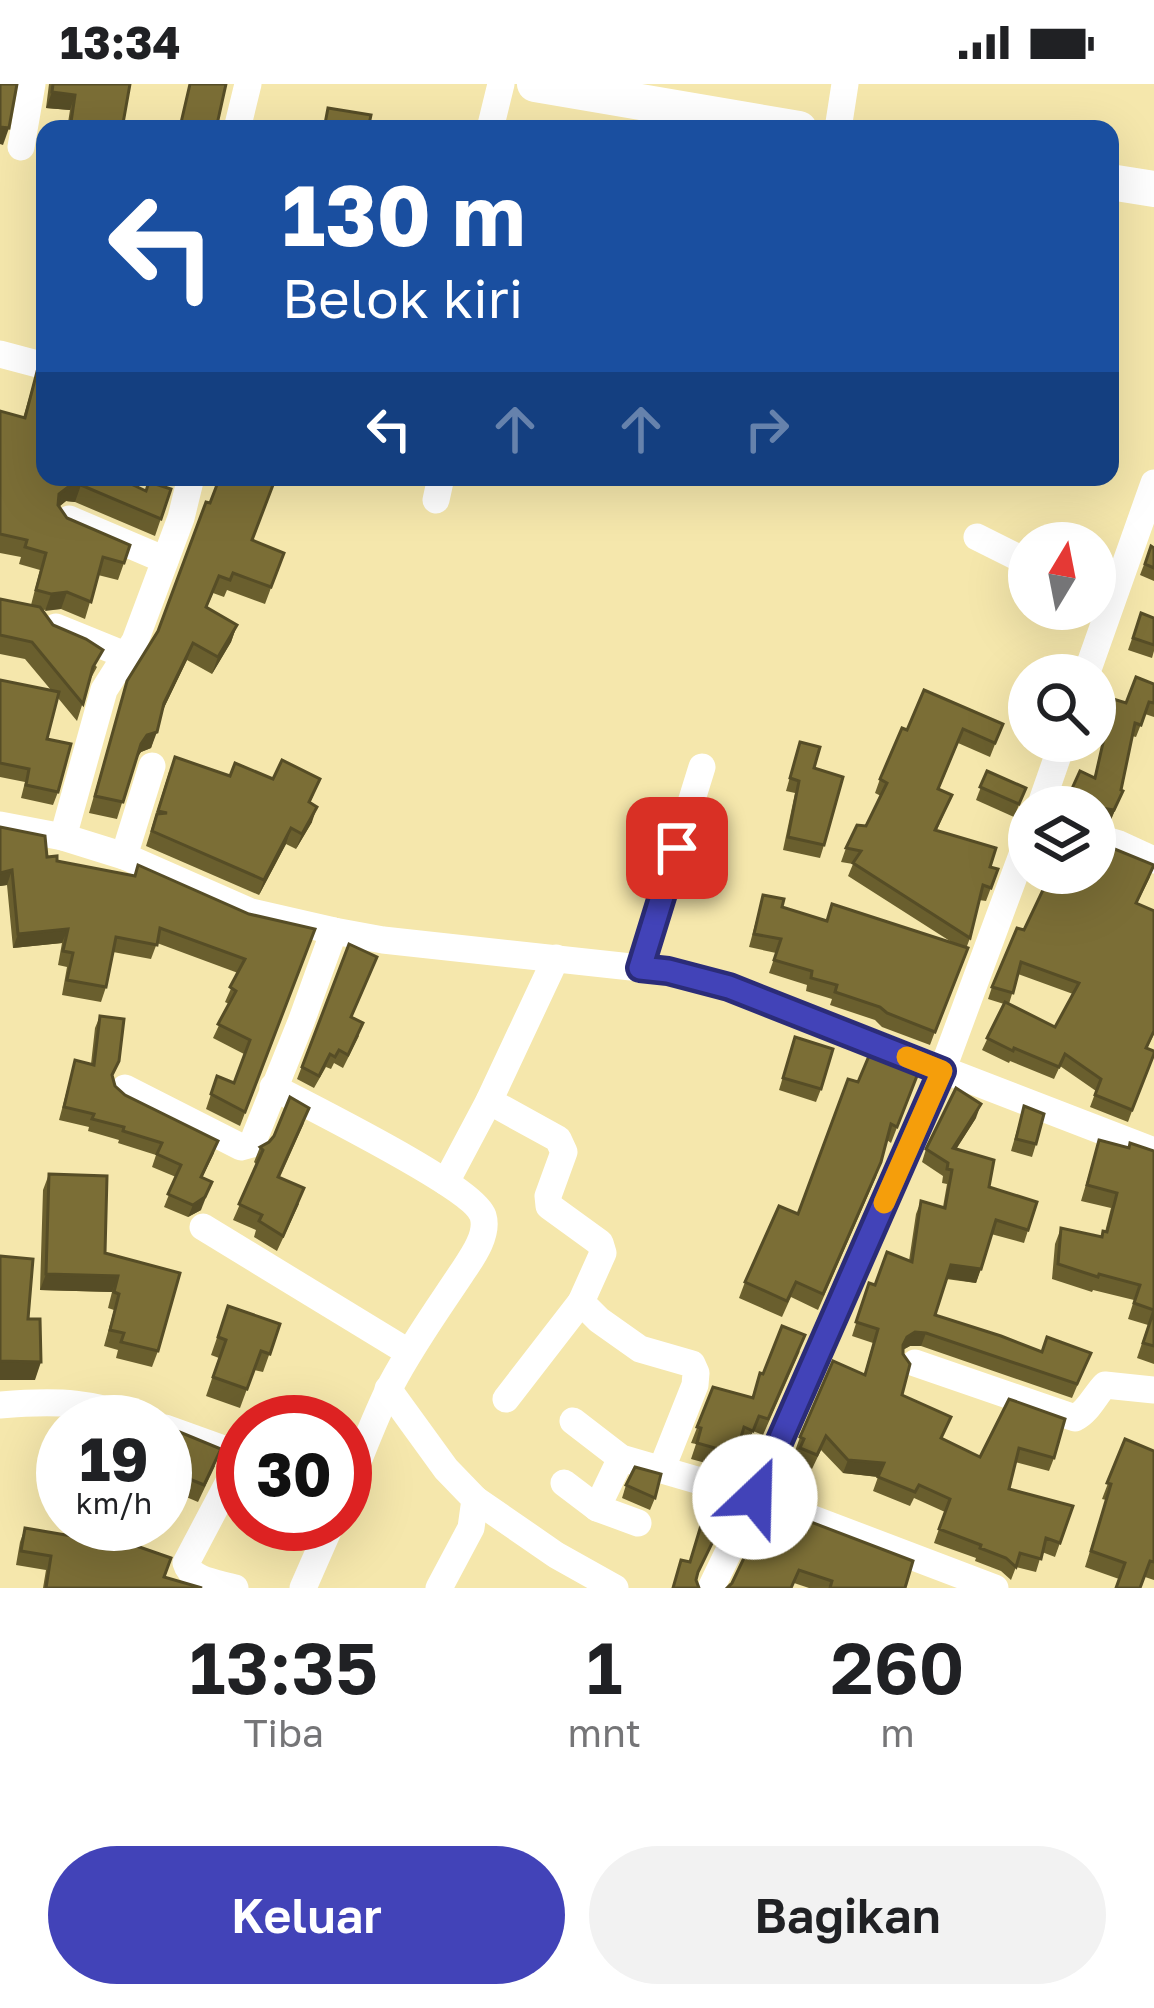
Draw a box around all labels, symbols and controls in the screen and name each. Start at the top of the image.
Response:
text: 13:34 [60,15,181,69]
text: 130 m [282,164,526,264]
icon: left [84,168,240,324]
text: Belok kiri [282,265,523,330]
icon: left [356,396,422,462]
icon: ahead [482,396,548,462]
icon: ahead [608,396,674,462]
icon: right [734,396,800,462]
north arrow [1008,522,1116,630]
map controls [1008,522,1116,894]
button: search [1008,654,1116,762]
button: layers [1008,786,1116,894]
pin [626,797,728,899]
icon: arrive [644,815,710,881]
speed limit sign: 30 [216,1395,372,1551]
text: 19 [79,1422,148,1494]
position arrow [692,1434,818,1560]
text: km/h [76,1485,152,1521]
text: 13:35 [189,1623,378,1710]
text: 1 [586,1623,622,1710]
text: 260 [831,1623,965,1710]
text: Tiba [243,1709,324,1756]
text: mnt [567,1709,641,1756]
text: m [880,1709,915,1756]
button: Keluar [48,1846,565,1984]
button: Bagikan [589,1846,1106,1984]

